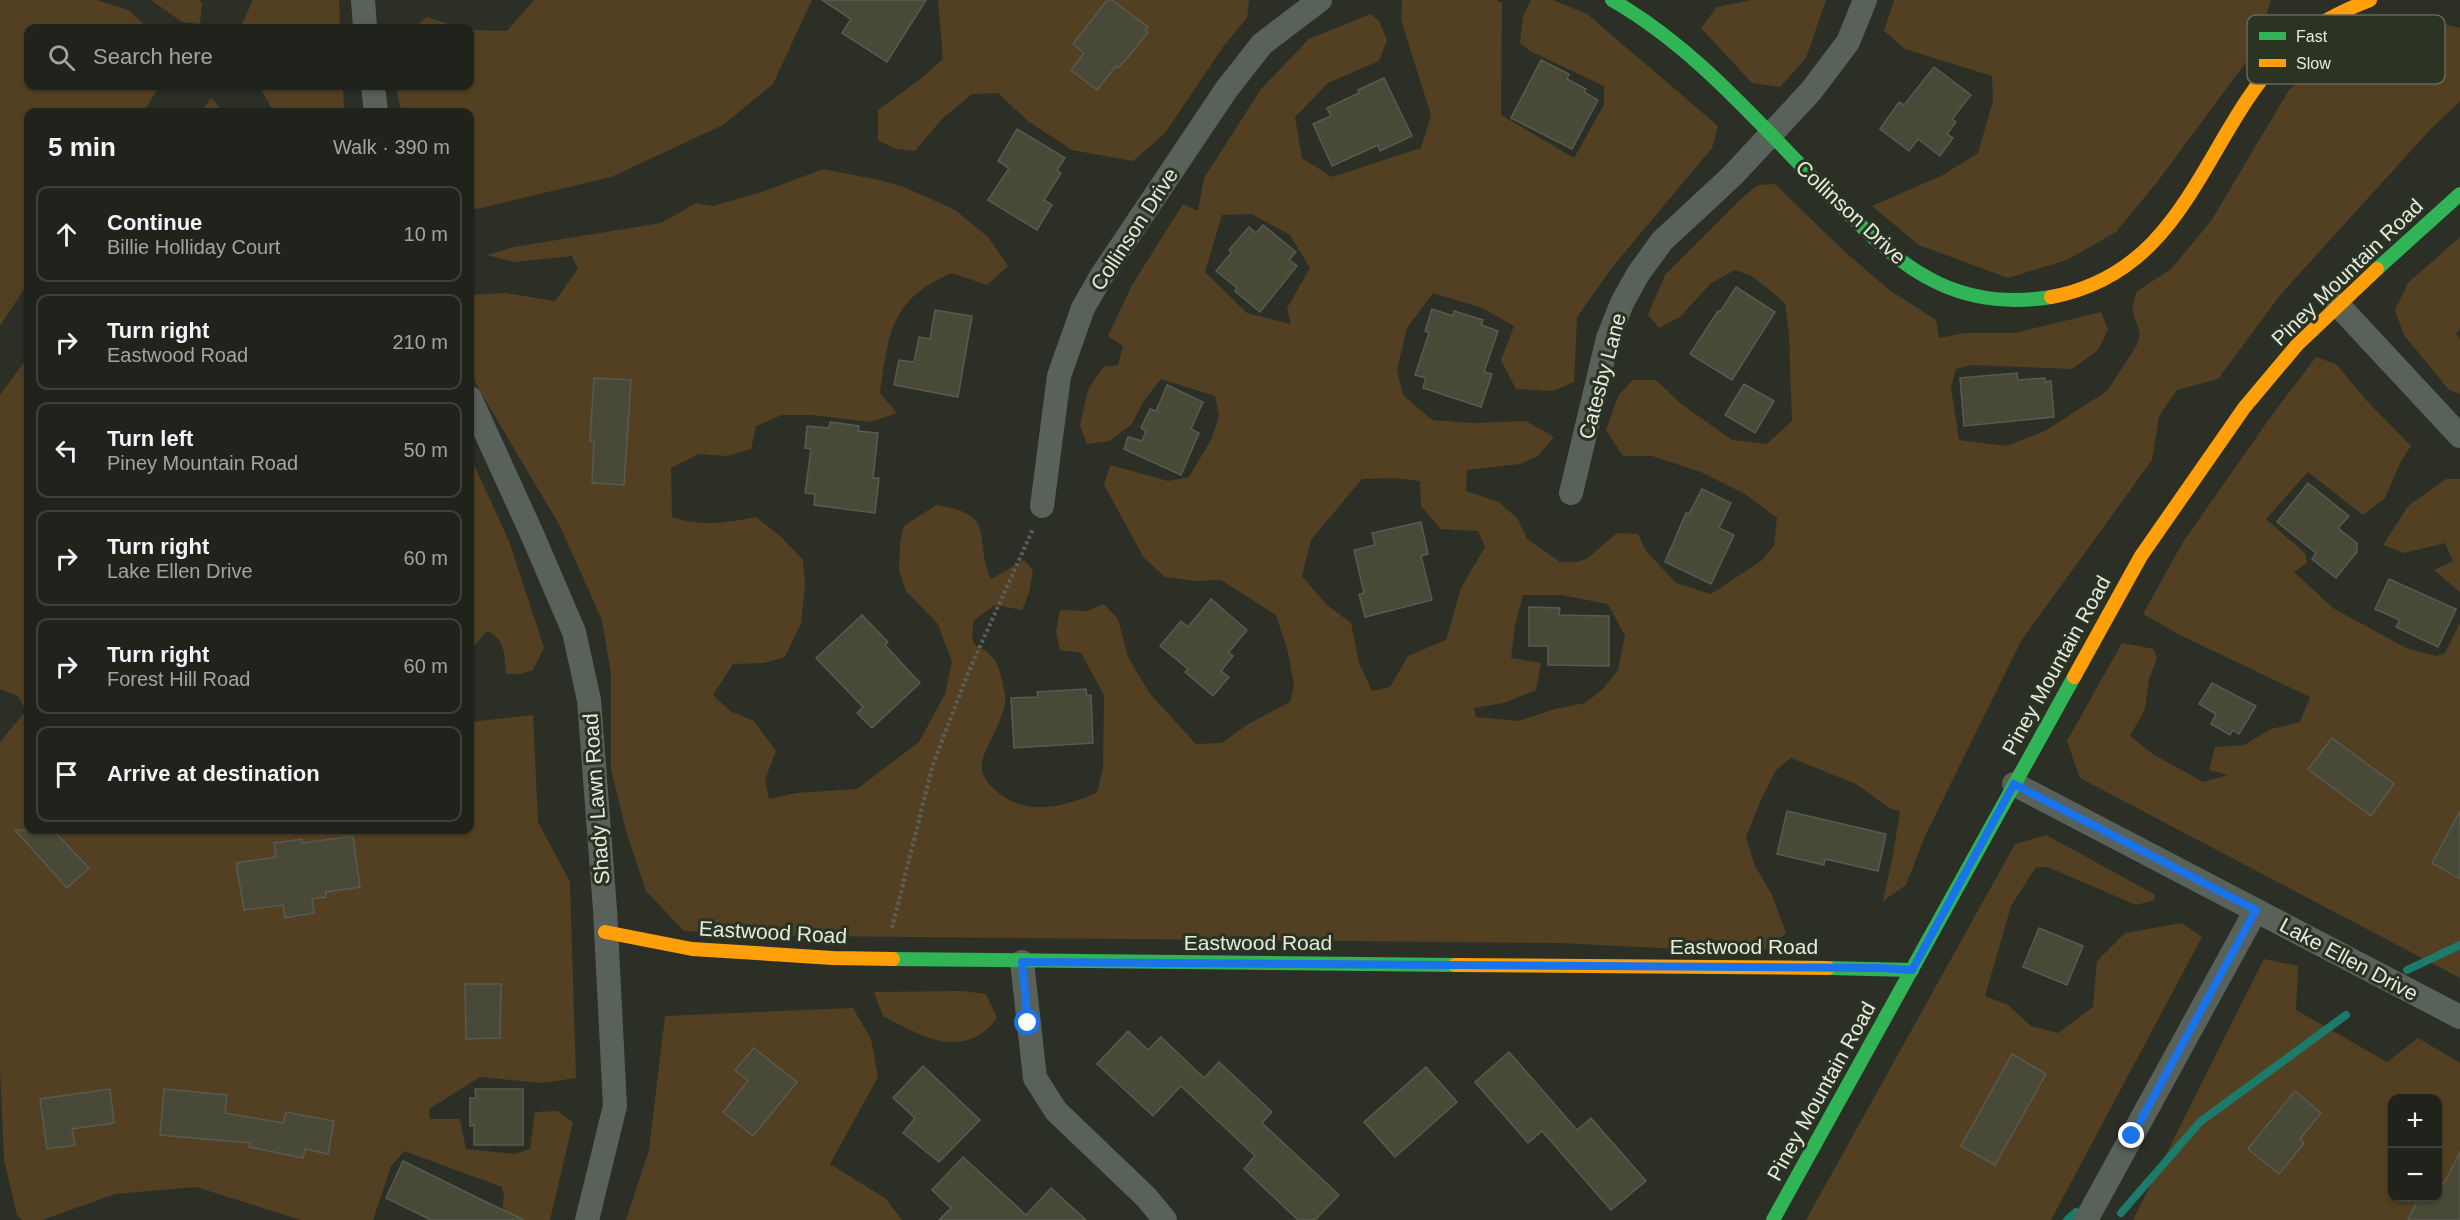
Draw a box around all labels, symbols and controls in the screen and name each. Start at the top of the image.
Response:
legend [2247,15,2445,84]
search box [24,24,474,90]
text: Fast [2296,28,2328,45]
icon: search [45,41,78,74]
text: Search here [93,44,213,69]
text: Slow [2296,55,2331,72]
text: 5 min [48,132,116,162]
text: Walk · 390 m [333,136,450,158]
street label: Collinson Drive [1792,155,1910,269]
street label: Collinson Drive [1086,164,1182,294]
street label: Piney Mountain Road [2267,194,2427,350]
text: Continue [107,210,202,235]
icon: ahead [50,218,83,251]
text: 10 m [404,223,448,245]
text: Billie Holliday Court [107,236,280,258]
street label: Catesby Lane [1574,310,1630,442]
text: Turn right [107,318,209,343]
icon: right [50,326,83,359]
text: 210 m [392,331,448,353]
text: Eastwood Road [107,344,248,366]
text: Turn left [107,426,193,451]
icon: left [50,434,83,467]
text: 50 m [404,439,448,461]
text: Piney Mountain Road [107,452,298,474]
text: Turn right [107,534,209,559]
icon: right [50,542,83,575]
text: 60 m [404,547,448,569]
text: Lake Ellen Drive [107,560,253,582]
street label: Piney Mountain Road [1997,572,2115,758]
text: Turn right [107,642,209,667]
icon: right [50,650,83,683]
text: 60 m [404,655,448,677]
text: Forest Hill Road [107,668,250,690]
street label: Shady Lawn Road [579,713,613,885]
icon: arrive [50,758,83,791]
text: Arrive at destination [107,761,320,786]
street label: Lake Ellen Drive [2276,913,2422,1005]
street label: Eastwood Road [698,917,848,947]
street label: Eastwood Road [1184,931,1332,954]
street label: Eastwood Road [1670,935,1818,958]
street label: Piney Mountain Road [1762,998,1880,1184]
route start [1014,1009,1040,1035]
map controls [2388,1094,2442,1202]
button: + [2388,1094,2442,1148]
route end [2118,1122,2144,1148]
button: − [2388,1148,2442,1202]

